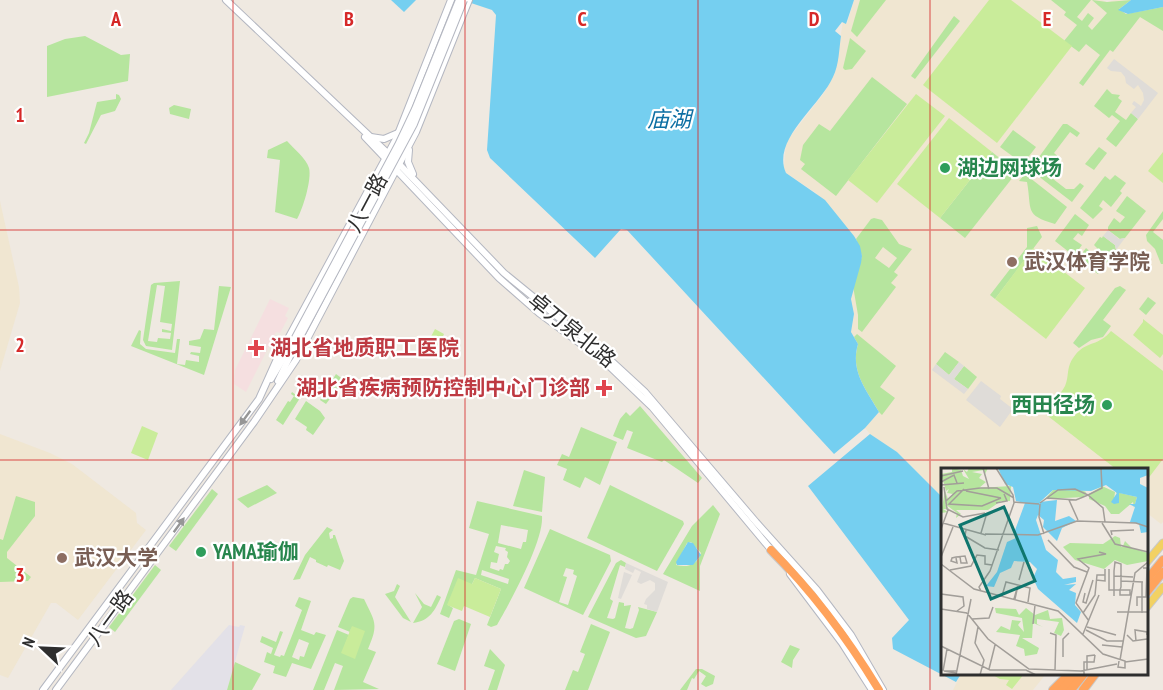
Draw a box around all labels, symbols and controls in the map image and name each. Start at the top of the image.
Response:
text: A [110,6,122,32]
text: B [344,6,354,32]
text: C [577,6,587,32]
text: D [809,6,820,32]
text: E [1043,6,1051,32]
text: 1 [15,102,25,128]
water label: 庙湖 [647,105,694,133]
place label: 湖边网球场 [957,154,1062,181]
marker: 湖边网球场 [938,161,952,175]
street label: 八一路 [340,169,393,237]
place label: 武汉体育学院 [1024,248,1150,275]
marker: 武汉体育学院 [1005,255,1019,269]
street label: 卓刀泉北路 [523,286,622,373]
text: 2 [15,332,25,358]
place label: 湖北省地质职工医院 [270,334,459,361]
marker: 湖北省地质职工医院 [247,339,265,357]
place label: 湖北省疾病预防控制中心门诊部 [296,374,590,401]
marker: 湖北省疾病预防控制中心门诊部 [595,379,613,397]
place label: 西田径场 [1011,391,1095,418]
marker: 西田径场 [1100,398,1114,412]
one-way arrow [239,409,251,425]
inset map [941,468,1148,675]
one-way arrow [172,517,184,532]
place label: YAMA瑜伽 [212,538,299,565]
place label: 武汉大学 [74,544,158,571]
marker: YAMA瑜伽 [194,545,208,559]
marker: 武汉大学 [55,551,69,565]
text: 3 [15,562,25,588]
street label: 八一路 [80,584,139,651]
north arrow [12,618,72,678]
text: N [17,634,39,650]

